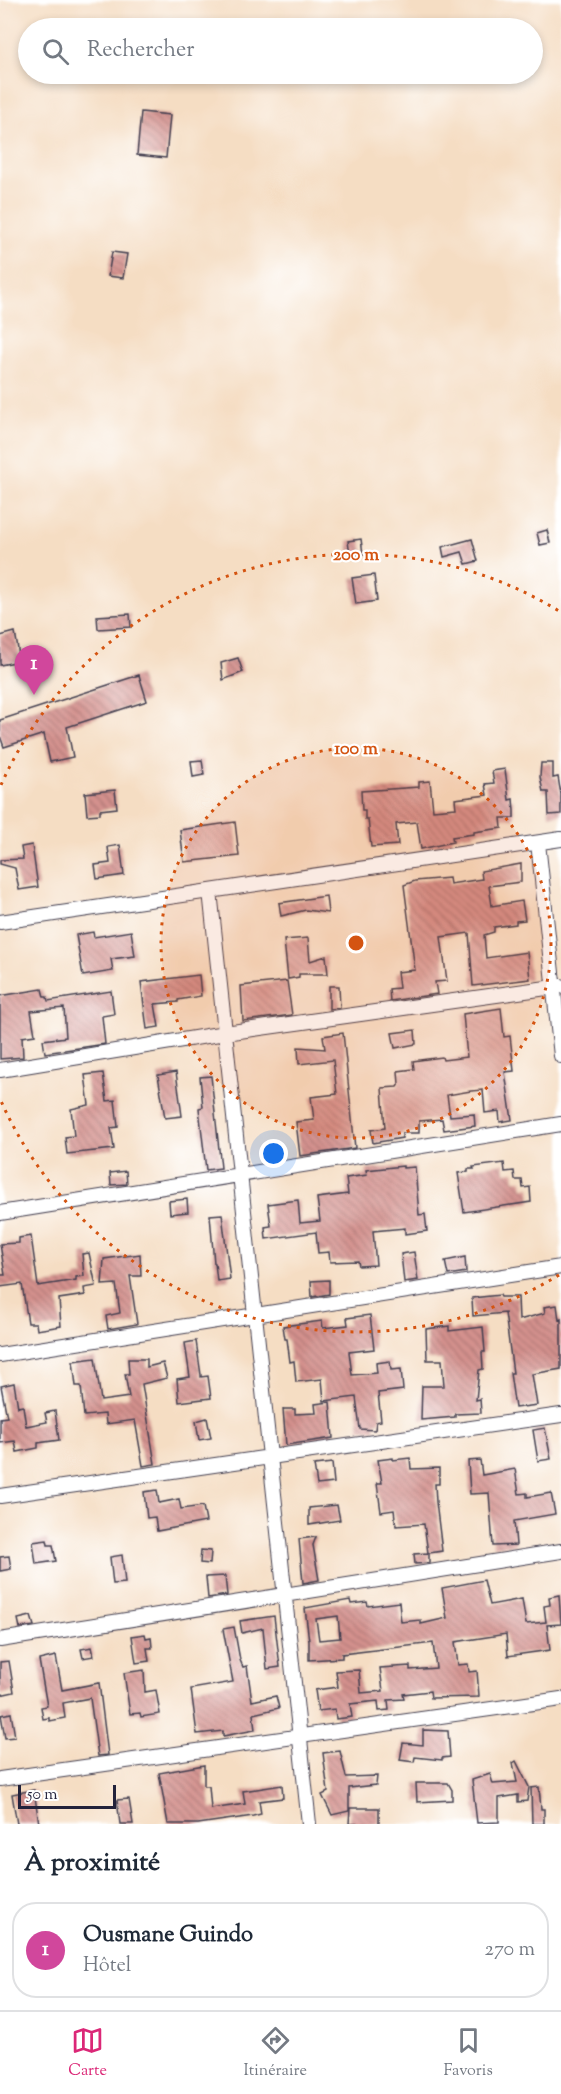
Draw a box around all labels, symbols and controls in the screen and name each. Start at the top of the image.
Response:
search box [18,18,543,84]
icon: search [39,35,72,68]
text: Rechercher [87,35,194,67]
text: 200 m [333,543,379,569]
pin: 1 [15,646,54,695]
text: 100 m [334,737,378,763]
centre of rings [346,933,366,953]
your location [259,1139,288,1168]
scale bar [18,1782,116,1810]
text: 50 m [27,1784,58,1807]
text: À proximité [24,1845,160,1882]
text: Ousmane Guindo [83,1920,253,1952]
text: 1 [42,1936,49,1965]
text: 270 m [485,1936,535,1965]
text: Hôtel [83,1952,131,1981]
tab: Carte [68,2024,107,2083]
tab: Itinéraire [244,2024,307,2083]
tab: Favoris [443,2024,493,2083]

